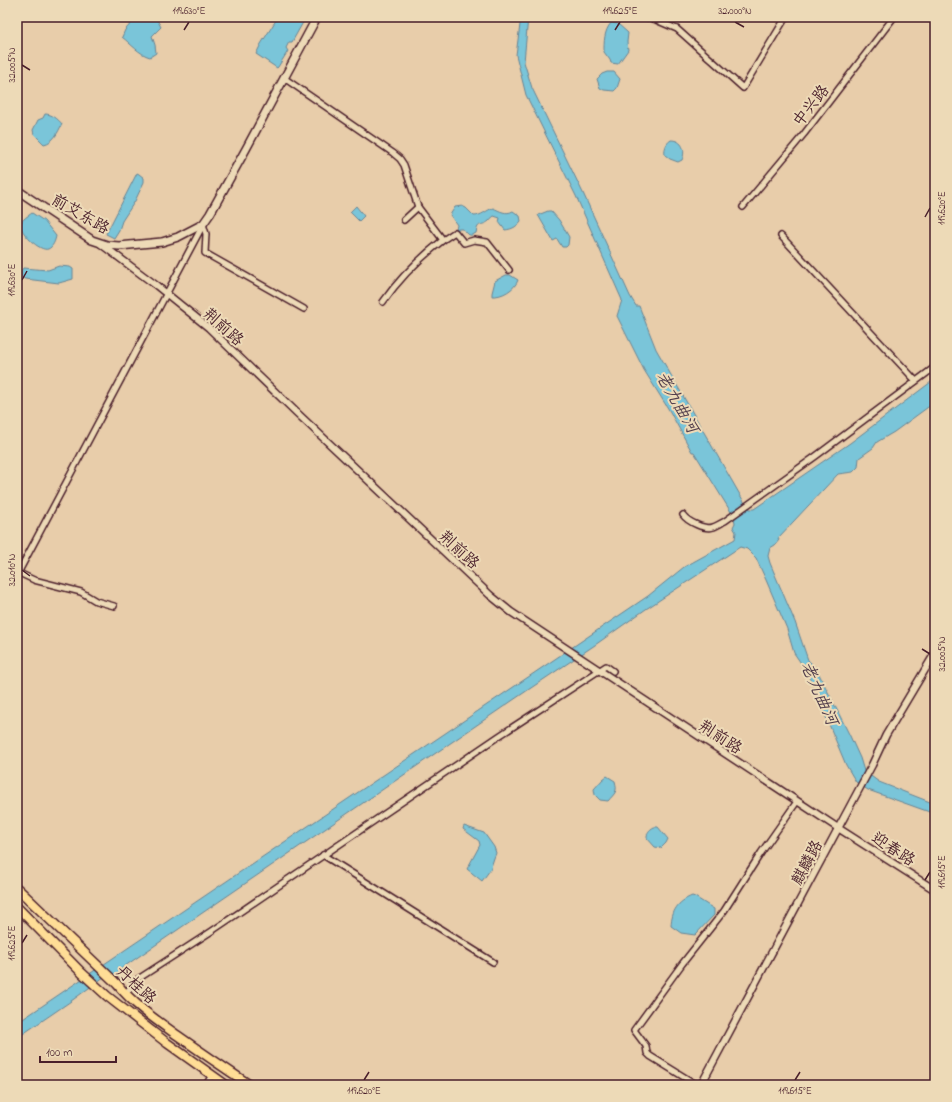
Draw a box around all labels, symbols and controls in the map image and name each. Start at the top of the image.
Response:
text: 119.630°E [173,4,206,19]
text: 119.625°E [602,4,638,19]
text: 32.000°N [718,4,752,19]
text: 32.005°N [5,47,20,82]
street label: 中兴路 [787,80,836,133]
street label: 前艾东路 [46,188,114,241]
text: 119.620°E [935,191,950,225]
text: 119.630°E [5,264,20,297]
street label: 荆前路 [197,303,249,352]
water label: 老九曲河 [649,367,706,441]
street label: 荆前路 [433,525,484,576]
text: 32.010°N [5,554,20,586]
text: 32.005°N [935,636,950,671]
water label: 老九曲河 [793,657,845,732]
street label: 荆前路 [693,715,747,761]
street label: 迎春路 [866,827,920,873]
street label: 麒麟路 [786,836,830,890]
text: 119.615°E [935,855,950,889]
text: 119.625°E [5,925,20,961]
street label: 丹桂路 [110,960,161,1011]
scale bar [40,1038,116,1064]
text: 100 m [46,1044,73,1062]
text: 119.620°E [347,1084,381,1099]
text: 119.615°E [778,1084,812,1099]

